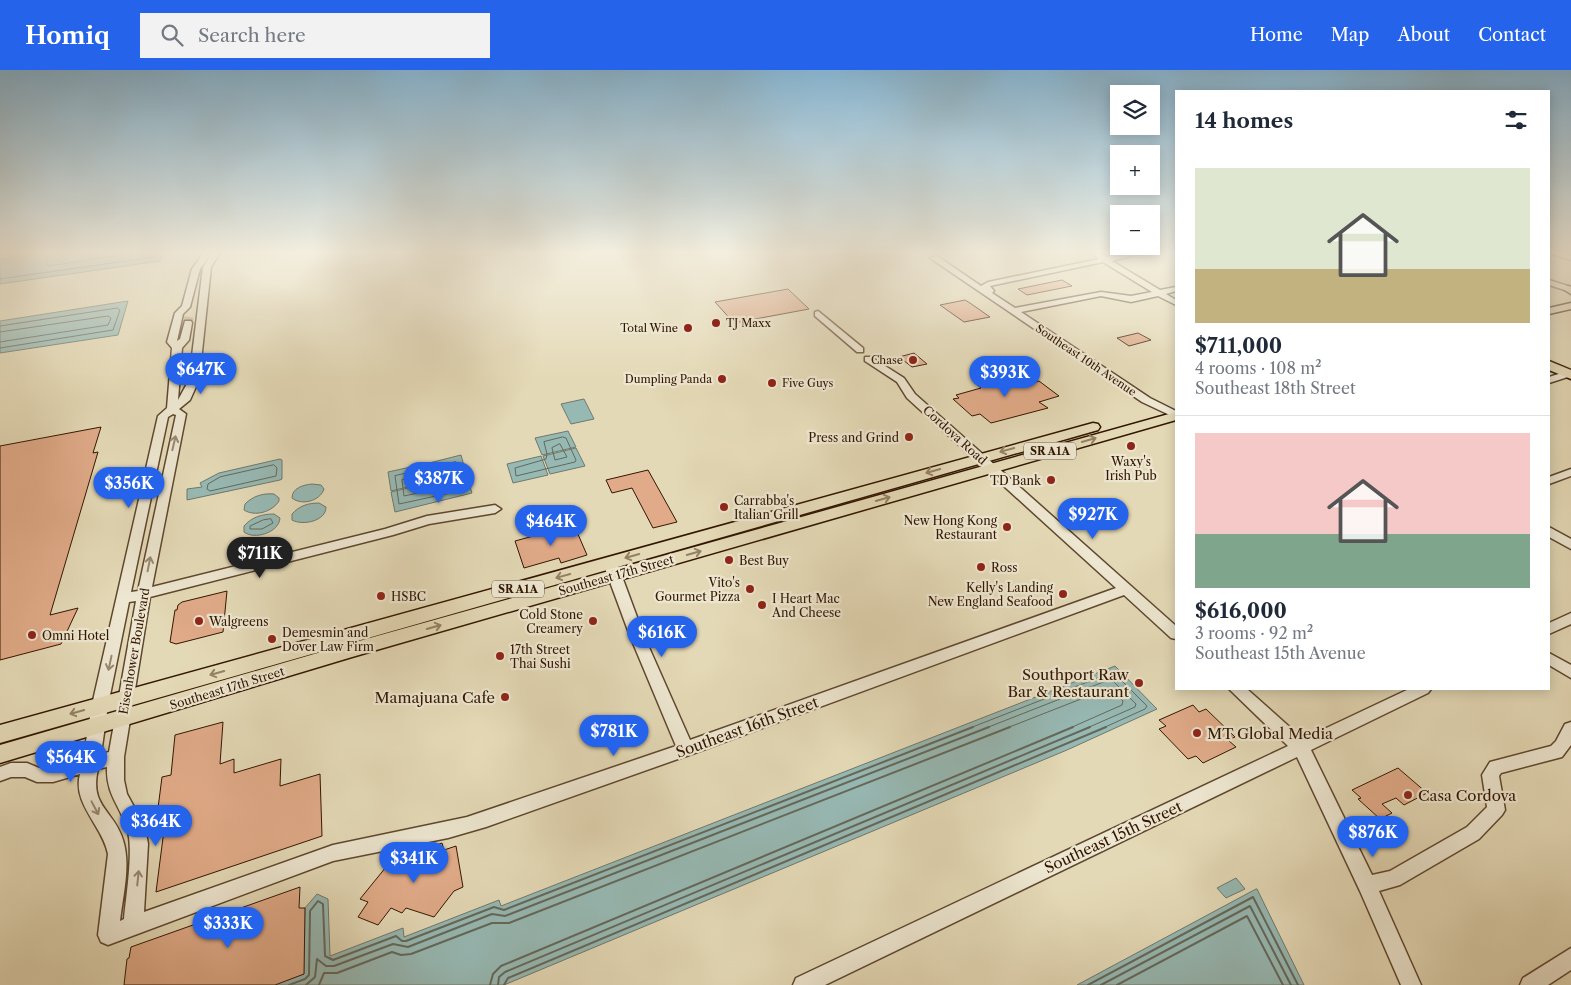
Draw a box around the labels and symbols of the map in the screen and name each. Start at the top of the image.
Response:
place label: TJ Maxx [726,316,771,330]
marker: TJ Maxx [710,317,722,329]
place label: Total Wine [620,321,678,335]
street label: Southeast 10th Avenue [1033,321,1139,399]
marker: Total Wine [682,322,694,334]
pin: $647K [166,352,236,395]
place label: Chase [871,353,903,367]
marker: Chase [907,354,919,366]
pin: $393K [970,356,1040,398]
place label: Dumpling Panda [625,372,712,386]
marker: Dumpling Panda [716,373,728,385]
place label: Five Guys [782,376,834,390]
marker: Five Guys [766,377,778,389]
street label: Cordova Road [920,402,991,468]
place label: Press and Grind [808,430,900,445]
marker: Press and Grind [903,431,915,443]
one-way arrow [1080,434,1096,444]
one-way arrow [170,436,179,452]
marker: Waxy's Irish Pub [1125,440,1137,452]
road number: SR A1A [1024,442,1076,460]
one-way arrow [999,446,1015,456]
place label: Waxy's Irish Pub [1105,454,1157,483]
pin: $387K [404,462,474,504]
pin: $356K [94,466,164,509]
one-way arrow [926,467,942,476]
place label: TD Bank [990,473,1042,488]
marker: TD Bank [1045,474,1057,486]
place label: Carrabba's Italian Grill [734,493,799,522]
one-way arrow [874,494,890,504]
pin: $927K [1058,498,1128,540]
marker: Carrabba's Italian Grill [718,501,730,513]
pin: $464K [516,504,586,547]
place label: New Hong Kong Restaurant [904,513,998,542]
marker: New Hong Kong Restaurant [1001,521,1013,533]
pin: $711K [225,536,295,579]
one-way arrow [686,547,702,557]
street label: Southeast 17th Street [557,551,676,599]
one-way arrow [625,552,641,562]
place label: Best Buy [739,553,789,568]
marker: Best Buy [723,554,735,566]
one-way arrow [145,557,155,573]
place label: Ross [991,560,1018,575]
marker: Ross [975,561,987,573]
one-way arrow [555,572,571,581]
place label: Vito's Gourmet Pizza [655,575,741,604]
road number: SR A1A [492,580,544,598]
place label: Kelly's Landing New England Seafood [928,580,1054,609]
marker: Vito's Gourmet Pizza [744,583,756,595]
street label: Eisenhower Boulevard [115,586,153,715]
marker: Kelly's Landing New England Seafood [1057,588,1069,600]
place label: HSBC [391,589,426,604]
marker: HSBC [375,590,387,602]
place label: I Heart Mac And Cheese [771,591,841,620]
marker: I Heart Mac And Cheese [756,599,768,611]
place label: Cold Stone Creamery [519,607,583,636]
place label: Walgreens [208,614,268,629]
marker: Walgreens [193,615,205,627]
marker: Cold Stone Creamery [587,615,599,627]
pin: $616K [627,616,697,658]
one-way arrow [426,622,442,632]
place label: Demesmin and Dover Law Firm [282,625,374,654]
place label: Omni Hotel [42,628,110,643]
marker: Omni Hotel [26,629,38,641]
marker: Demesmin and Dover Law Firm [266,633,278,645]
place label: 17th Street Thai Sushi [510,642,571,671]
marker: 17th Street Thai Sushi [494,650,506,662]
one-way arrow [104,655,114,671]
street label: Southeast 17th Street [168,663,287,713]
place label: Southport Raw Bar & Restaurant [1007,665,1130,701]
one-way arrow [209,668,225,678]
marker: Southport Raw Bar & Restaurant [1133,677,1145,689]
place label: Mamajuana Cafe [375,688,495,707]
marker: Mamajuana Cafe [499,691,511,703]
street label: Southeast 16th Street [673,692,822,762]
one-way arrow [69,707,85,717]
pin: $781K [579,714,649,757]
place label: MT Global Media [1207,724,1333,743]
marker: MT Global Media [1191,727,1203,739]
pin: $564K [36,740,106,783]
place label: Casa Cordova [1418,786,1516,805]
marker: Casa Cordova [1402,789,1414,801]
street label: Southeast 15th Street [1041,796,1186,877]
one-way arrow [90,800,100,815]
pin: $364K [121,804,191,847]
pin: $876K [1338,816,1408,858]
pin: $341K [379,842,449,884]
one-way arrow [133,870,143,886]
pin: $333K [193,906,263,949]

